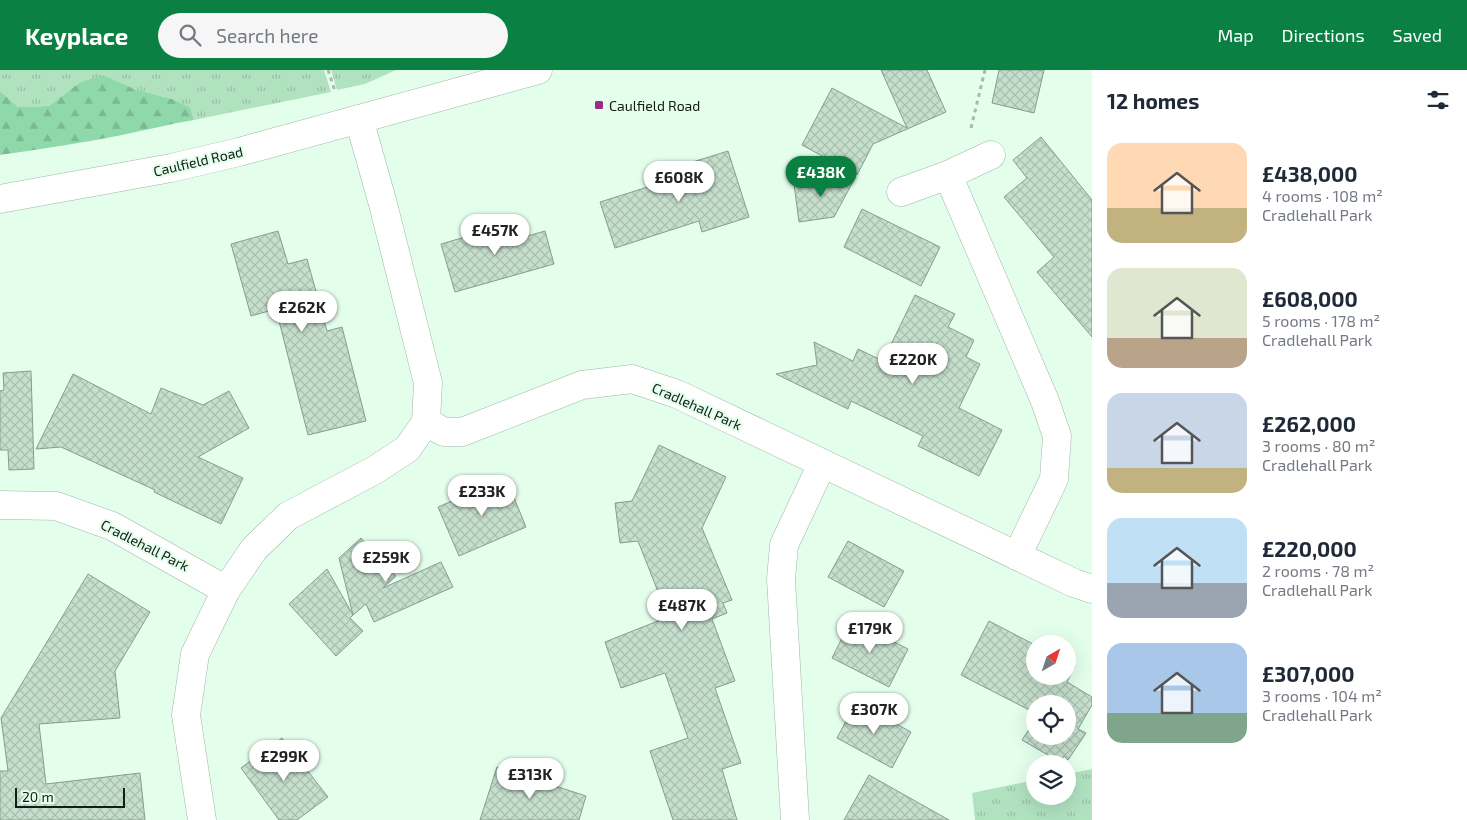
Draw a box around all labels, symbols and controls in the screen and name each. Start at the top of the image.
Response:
search box [158,13,508,58]
text: Keyplace [25,21,128,50]
icon: search [176,21,204,49]
text: Search here [216,24,318,47]
text: Map [1217,24,1254,46]
text: Directions [1282,24,1365,46]
text: Saved [1393,24,1442,46]
icon: filters [1424,86,1452,114]
text: 12 homes [1107,88,1199,113]
place label: Caulfield Road [609,97,700,114]
marker: Caulfield Road [593,99,605,111]
street label: Caulfield Road [152,142,244,180]
pin: £438K [786,156,856,198]
pin: £608K [644,160,714,203]
text: £438,000 [1262,161,1358,186]
text: £438K [797,162,845,181]
icon: home [1147,163,1207,223]
text: £608K [654,167,704,186]
text: 4 rooms · 108 m² [1262,186,1383,205]
text: Cradlehall Park [1262,205,1372,224]
pin: £457K [460,214,530,256]
text: £457K [472,220,519,239]
text: £608,000 [1262,286,1358,311]
icon: home [1147,288,1207,348]
pin: £262K [267,290,337,333]
text: £262K [278,297,326,316]
text: 5 rooms · 178 m² [1262,311,1380,330]
text: Cradlehall Park [1262,330,1372,349]
pin: £220K [878,342,948,385]
text: £220K [889,349,937,368]
street label: Cradlehall Park [649,379,745,433]
text: £262,000 [1262,411,1356,436]
icon: home [1147,413,1207,473]
text: 3 rooms · 80 m² [1262,436,1375,455]
text: Cradlehall Park [1262,455,1372,474]
pin: £233K [447,474,517,517]
text: £233K [459,481,505,500]
street label: Cradlehall Park [98,516,192,574]
text: £220,000 [1262,536,1357,561]
icon: home [1147,538,1207,598]
pin: £259K [351,540,421,583]
text: £259K [362,547,410,566]
text: 2 rooms · 78 m² [1262,561,1374,580]
text: Cradlehall Park [1262,580,1372,599]
pin: £487K [647,588,717,631]
text: £487K [658,595,706,614]
pin: £179K [835,612,905,654]
text: £179K [848,618,892,637]
north arrow [1026,635,1076,685]
map controls [1026,635,1076,805]
text: £307,000 [1262,661,1355,686]
icon: home [1147,663,1207,723]
text: 3 rooms · 104 m² [1262,686,1382,705]
pin: £307K [839,692,909,735]
button: locate [1026,695,1076,745]
text: £307K [850,699,898,718]
text: Cradlehall Park [1262,705,1372,724]
pin: £299K [249,740,319,782]
text: £299K [260,746,308,765]
button: layers [1026,755,1076,805]
pin: £313K [495,758,565,800]
text: £313K [508,764,552,783]
scale bar [15,785,125,808]
text: 20 m [22,788,54,805]

